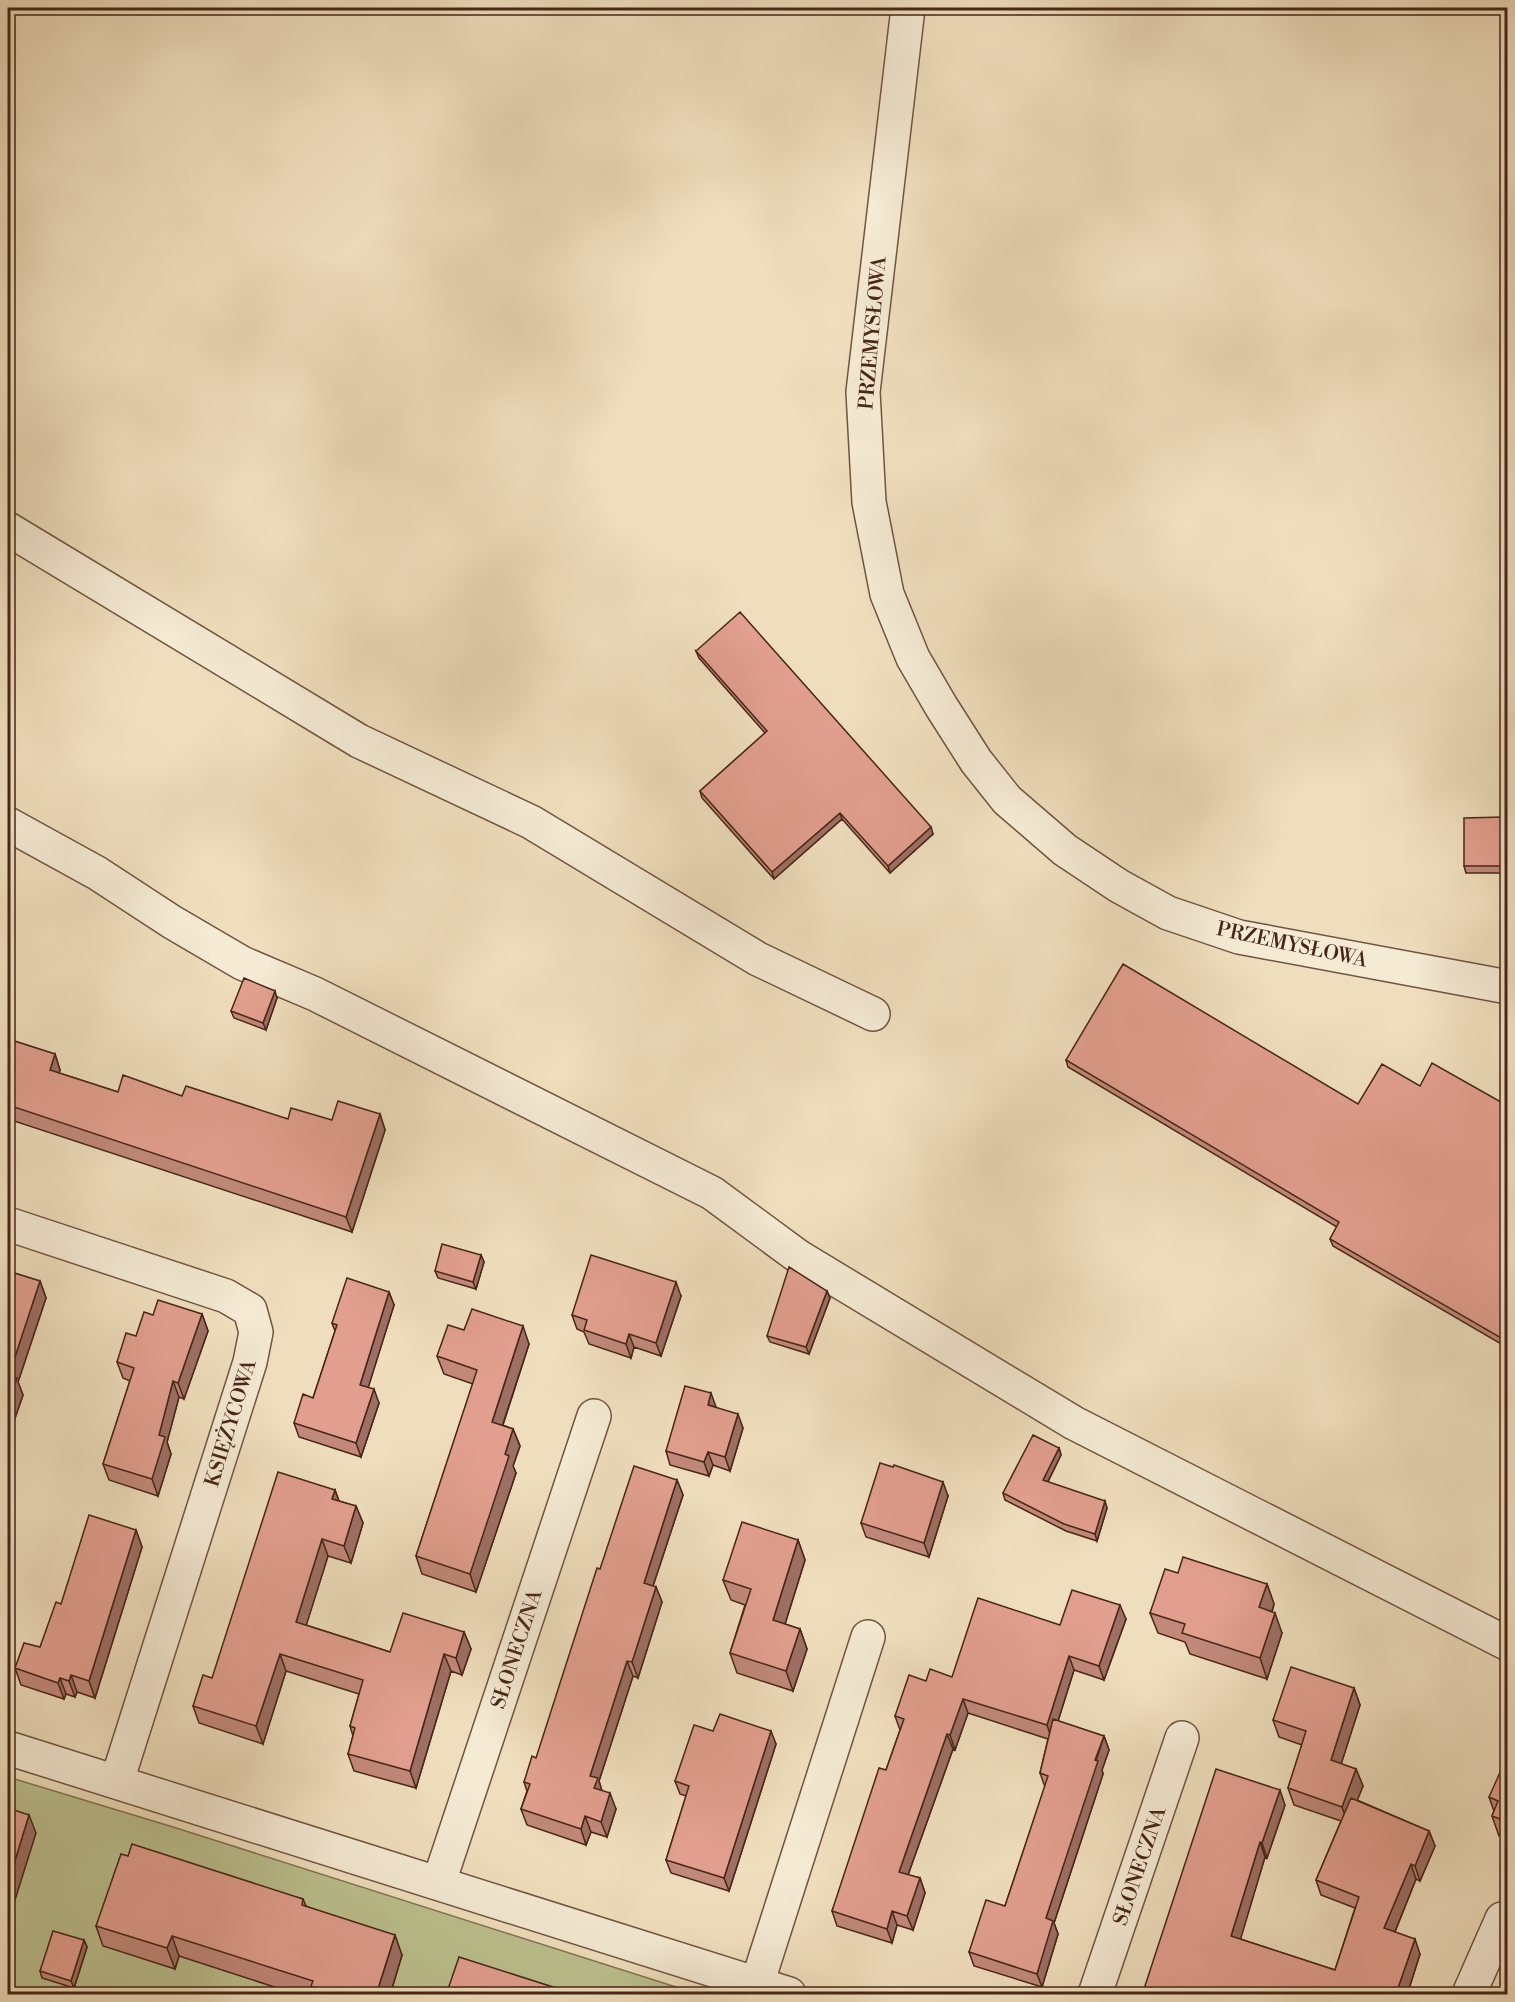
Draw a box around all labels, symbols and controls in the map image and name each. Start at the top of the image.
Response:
street label: PRZEMYSŁOWA [854,254,893,411]
street label: PRZEMYSŁOWA [1214,917,1371,974]
street label: KSIĘŻYCOWA [199,1355,263,1490]
street label: SŁONECZNA [486,1585,549,1712]
street label: SŁONECZNA [1108,1803,1173,1929]

